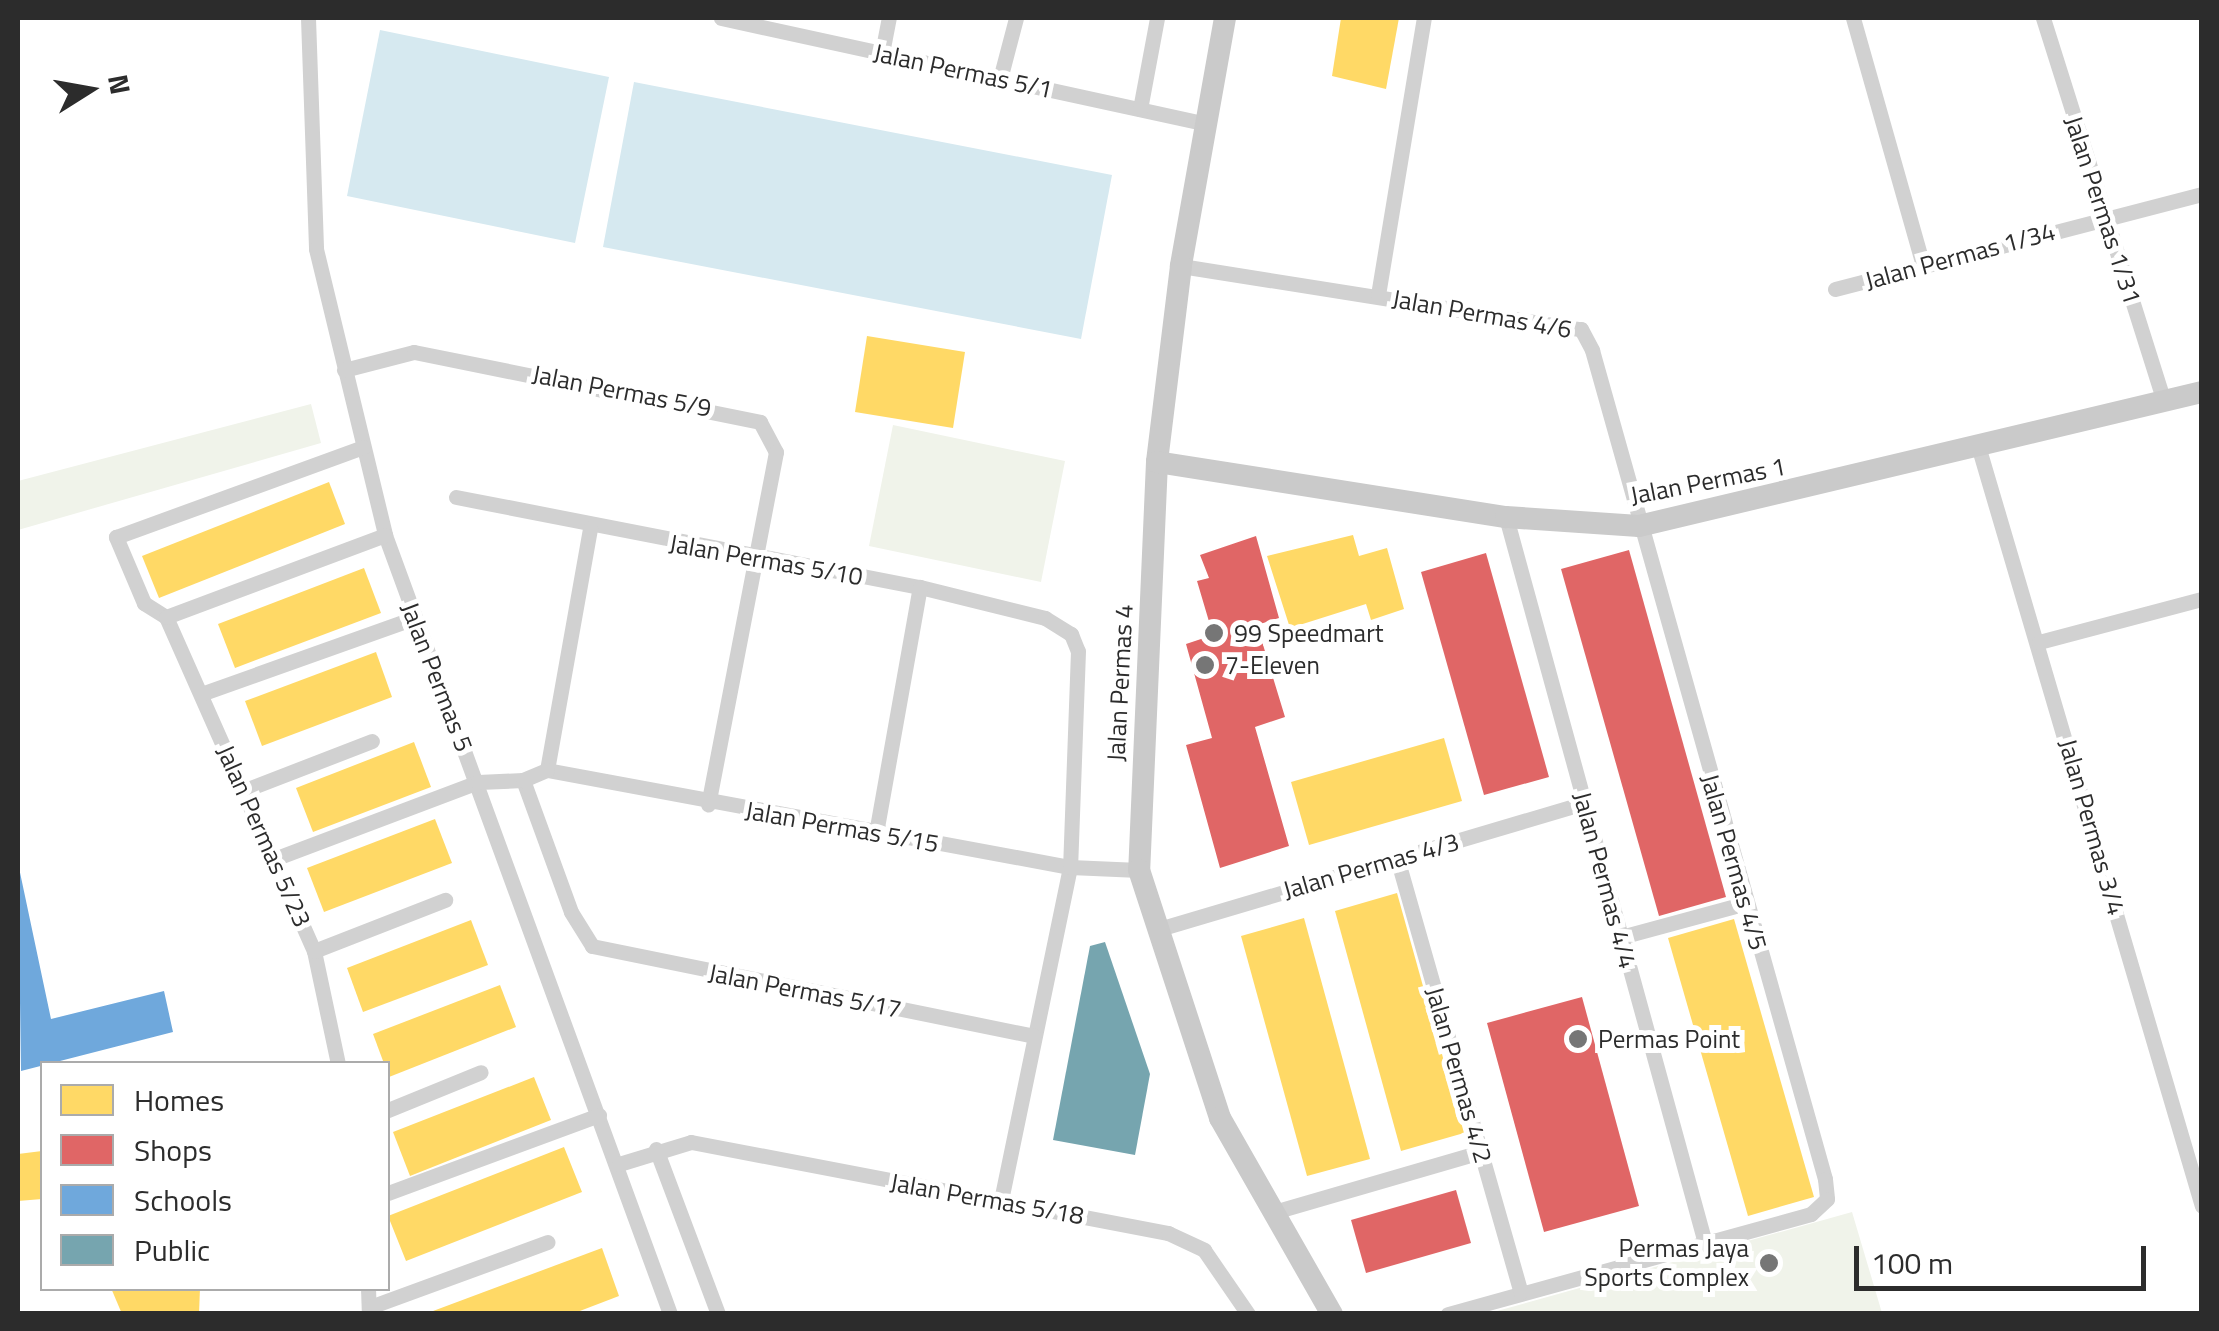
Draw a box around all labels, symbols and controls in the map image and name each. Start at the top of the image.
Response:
street label: Jalan Permas 5/1 [871,37,1055,105]
north arrow [40,40,140,140]
text: N [97,71,143,98]
street label: Jalan Permas 1/31 [2058,112,2148,308]
street label: Jalan Permas 1/34 [1862,216,2058,296]
street label: Jalan Permas 4/6 [1390,283,1574,345]
street label: Jalan Permas 5/9 [530,359,714,423]
street label: Jalan Permas 1 [1628,451,1788,511]
street label: Jalan Permas 5/10 [667,528,865,592]
street label: Jalan Permas 5 [395,598,479,756]
street label: Jalan Permas 4 [1101,604,1139,762]
place label: 99 Speedmart [1234,618,1384,648]
marker: 99 Speedmart [1203,622,1225,644]
place label: 7-Eleven [1225,650,1320,680]
marker: 7-Eleven [1194,654,1216,676]
street label: Jalan Permas 3/4 [2053,735,2131,919]
street label: Jalan Permas 5/23 [210,740,318,932]
street label: Jalan Permas 4/5 [1695,770,1773,954]
street label: Jalan Permas 4/4 [1567,788,1643,972]
street label: Jalan Permas 5/15 [743,795,941,859]
street label: Jalan Permas 4/3 [1279,827,1463,905]
street label: Jalan Permas 5/17 [706,958,904,1024]
street label: Jalan Permas 4/2 [1420,983,1498,1167]
place label: Permas Point [1598,1024,1740,1054]
marker: Permas Point [1567,1028,1589,1050]
legend [40,1061,390,1291]
text: Homes [134,1077,224,1123]
text: Shops [134,1127,212,1173]
street label: Jalan Permas 5/18 [888,1167,1086,1231]
text: Schools [134,1177,232,1223]
scale bar [1859,1226,2152,1288]
text: Public [134,1227,210,1273]
place label: Permas Jaya Sports Complex [1584,1234,1749,1293]
text: 100 m [1871,1240,1953,1286]
marker: Permas Jaya Sports Complex [1758,1252,1780,1274]

